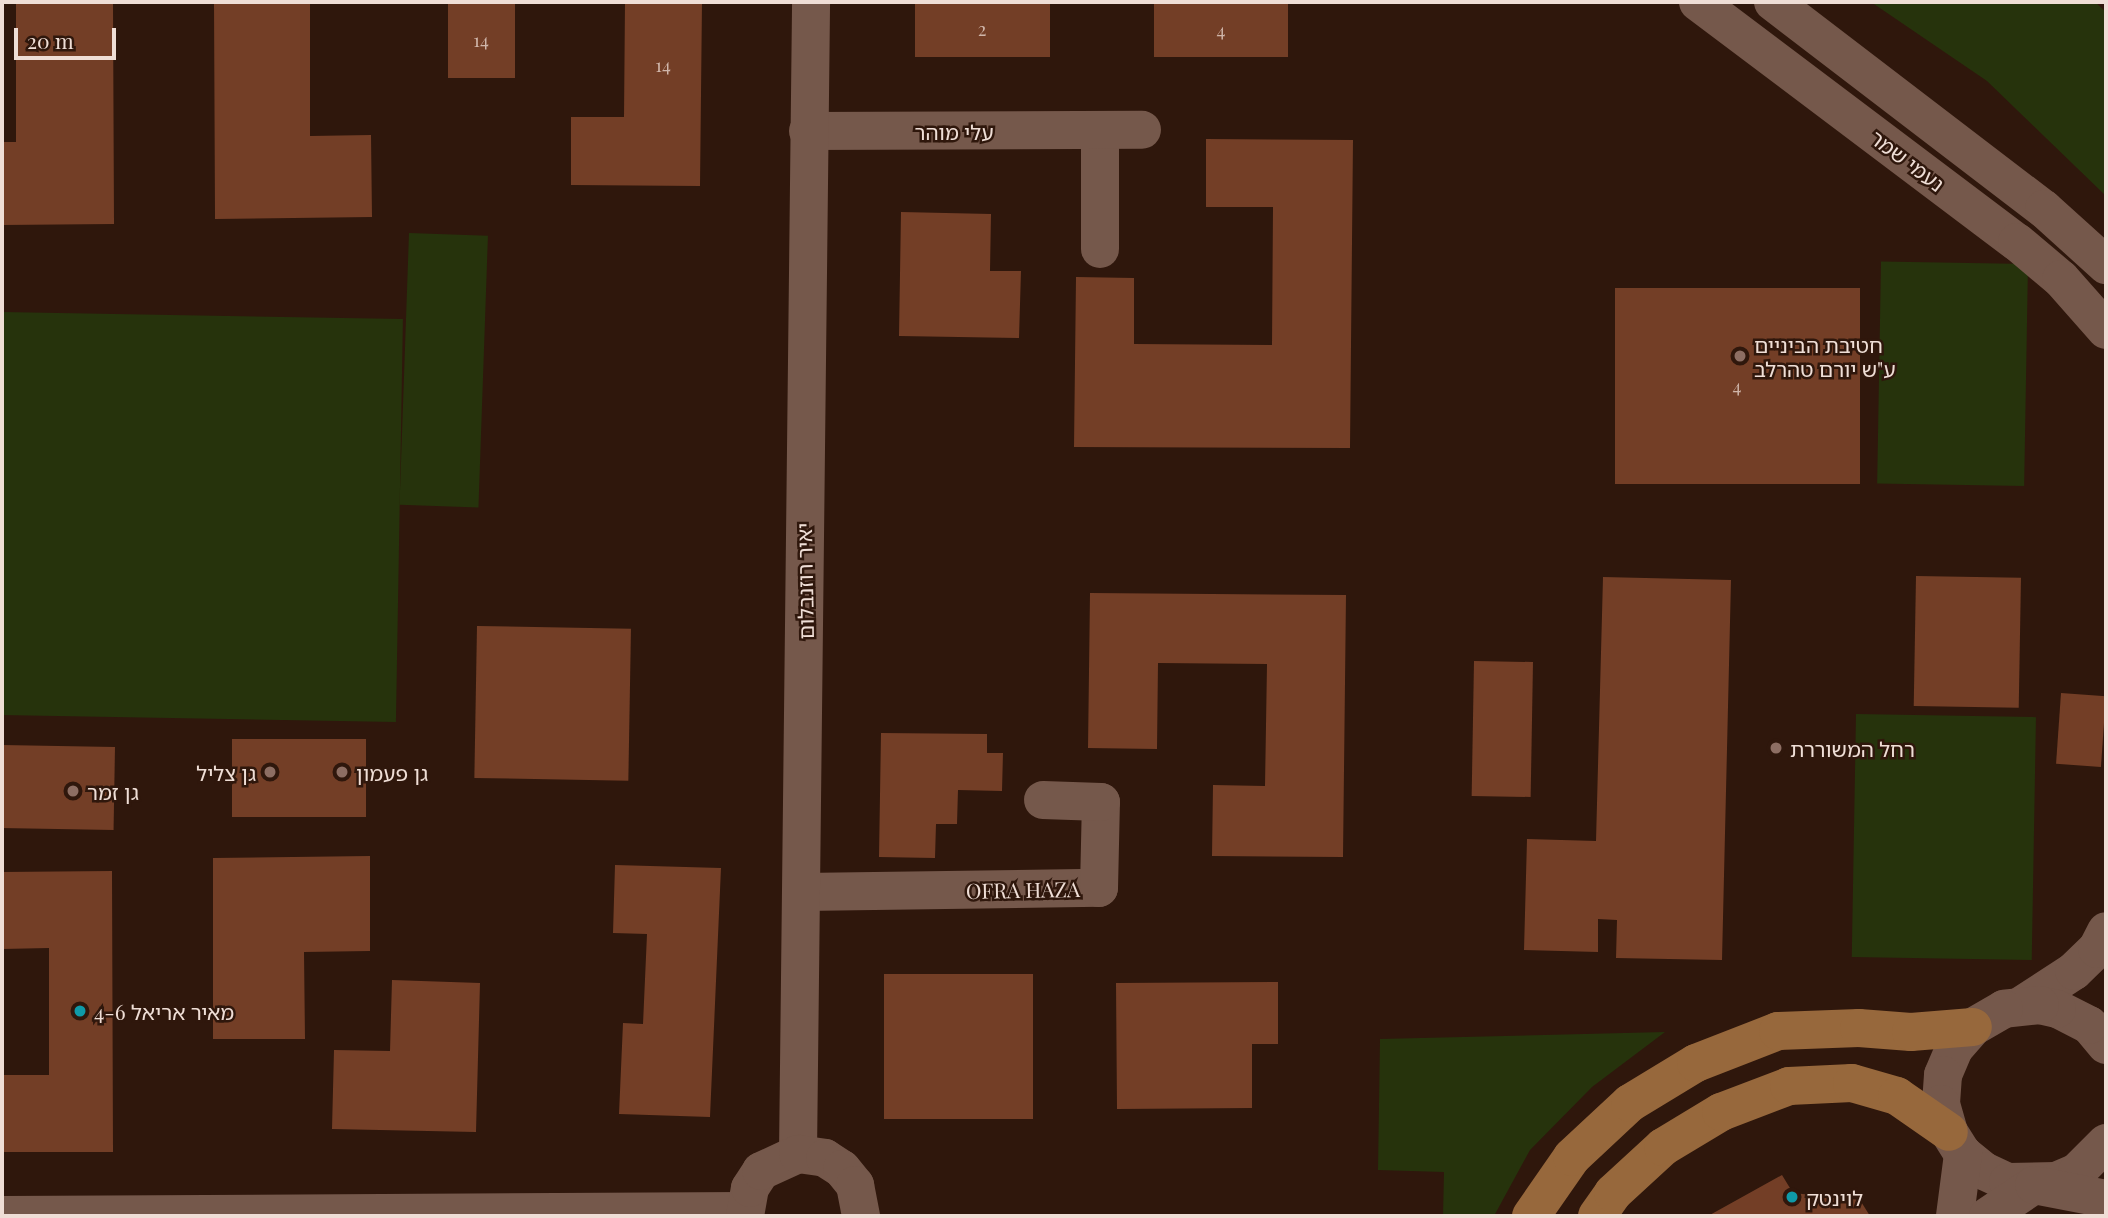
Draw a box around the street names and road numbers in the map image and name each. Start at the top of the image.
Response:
street label: עלי מוהר [914,118,994,144]
street label: נעמי שמר [1866,124,1950,196]
street label: יאיר רוזנבלום [790,522,818,640]
street label: OFRA HAZA [966,875,1080,903]

